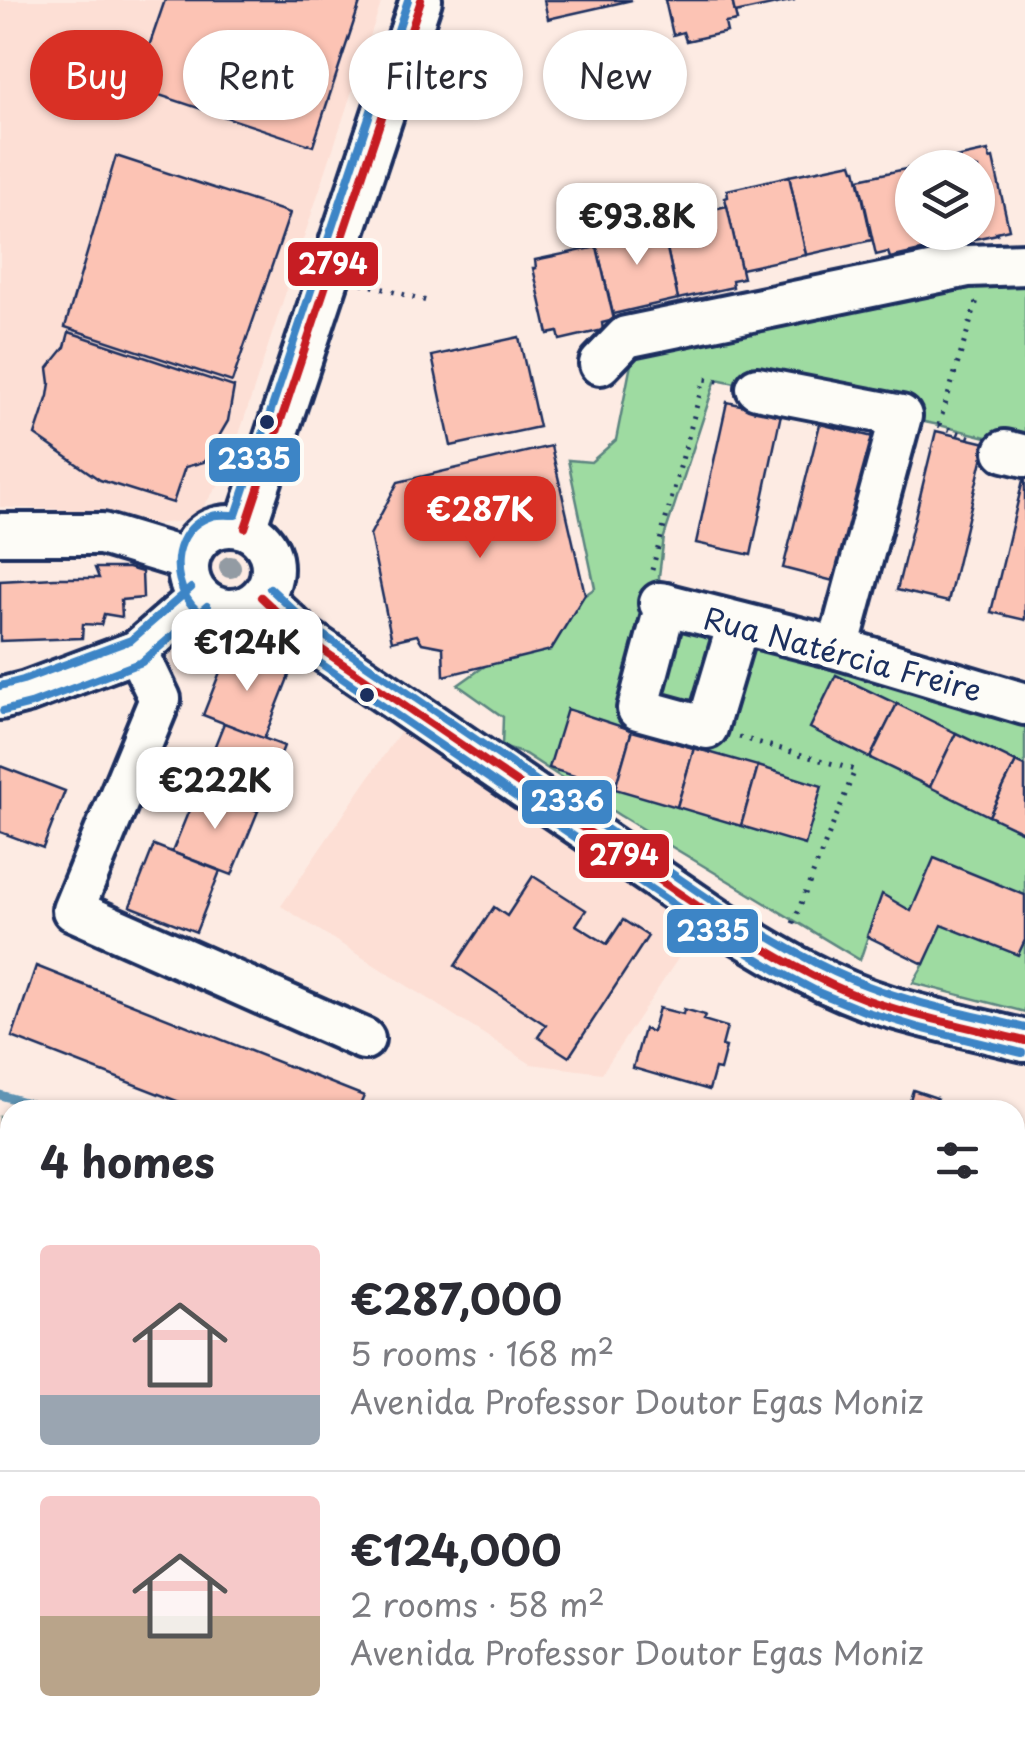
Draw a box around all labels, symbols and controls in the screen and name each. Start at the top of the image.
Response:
chip: Buy [30,30,163,120]
chip: Rent [183,30,329,120]
chip: Filters [349,30,523,120]
chip: New [543,30,687,120]
map controls [895,150,995,250]
button: layers [895,150,995,250]
pin: €93.8K [556,183,718,268]
text: €93.8K [578,191,696,239]
line badge: 2794 [286,240,380,288]
text: 2794 [298,241,368,284]
unlabelled marker [257,412,277,432]
line badge: 2335 [207,436,302,484]
text: 2335 [217,436,291,479]
pin: €287K [410,476,550,561]
text: €287K [426,484,534,532]
street label: Rua Natércia Freire [699,594,987,712]
pin: €124K [177,609,317,694]
text: €124K [194,617,300,665]
unlabelled marker [357,685,377,705]
pin: €222K [145,747,285,832]
text: €222K [158,755,272,803]
line badge: 2336 [520,778,614,826]
text: 2336 [530,778,604,821]
line badge: 2794 [577,832,671,880]
text: 2794 [589,832,659,875]
line badge: 2335 [665,907,760,955]
text: 2335 [676,908,750,951]
text: 4 homes [40,1129,215,1192]
icon: filters [930,1133,985,1188]
text: €287,000 [350,1266,562,1329]
icon: home [120,1285,240,1405]
text: 5 rooms · 168 m² [350,1329,614,1377]
text: Avenida Professor Doutor Egas Moniz [350,1377,923,1425]
text: €124,000 [350,1517,562,1580]
icon: home [120,1536,240,1656]
text: 2 rooms · 58 m² [350,1580,605,1628]
text: Avenida Professor Doutor Egas Moniz [350,1628,923,1676]

